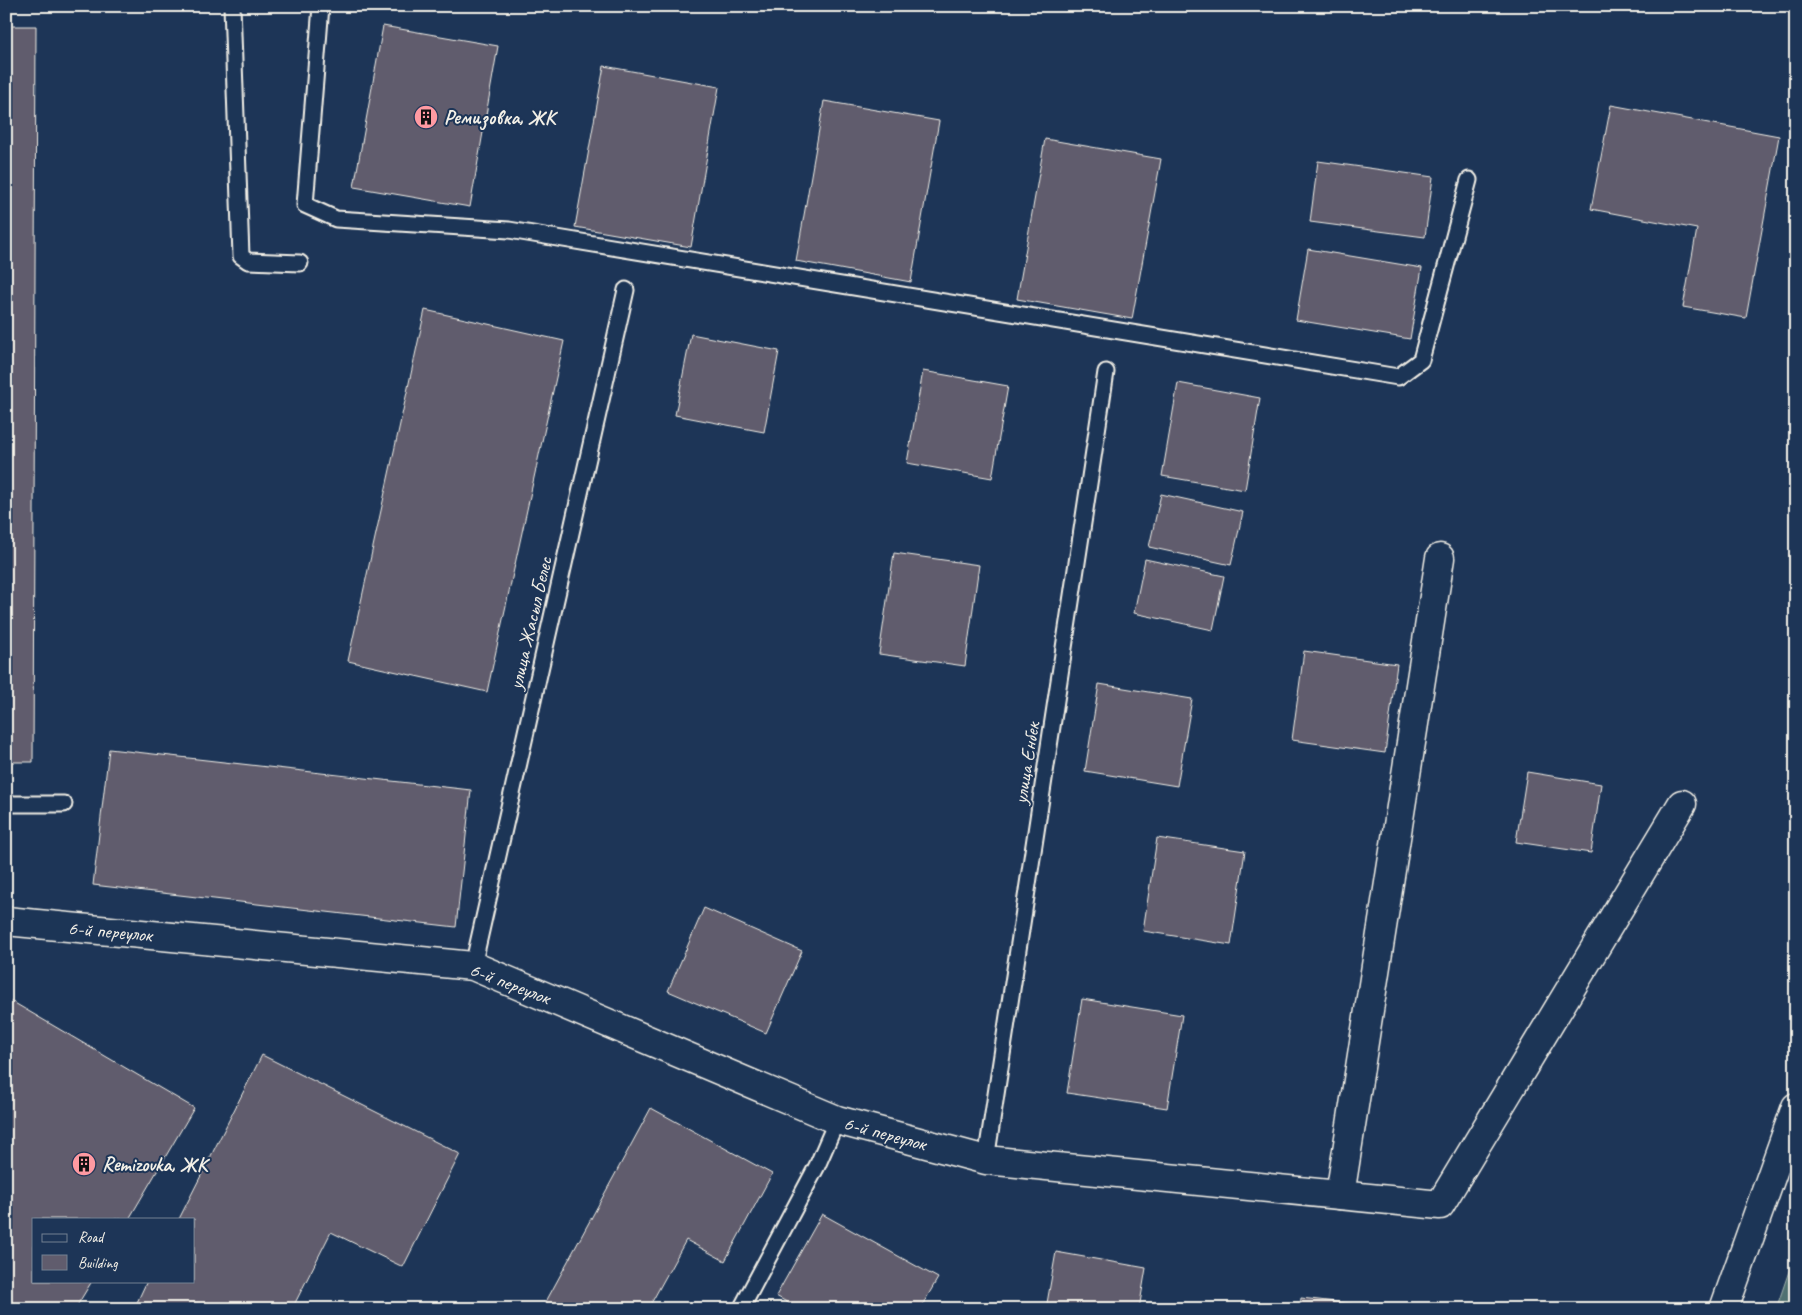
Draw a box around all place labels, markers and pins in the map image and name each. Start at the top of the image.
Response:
building icon: Ремизовка, ЖК [413,104,439,130]
place label: Ремизовка, ЖК [444,105,559,131]
building icon: Remizovka, ЖК [71,1151,97,1177]
place label: Remizovka, ЖК [102,1152,211,1177]

